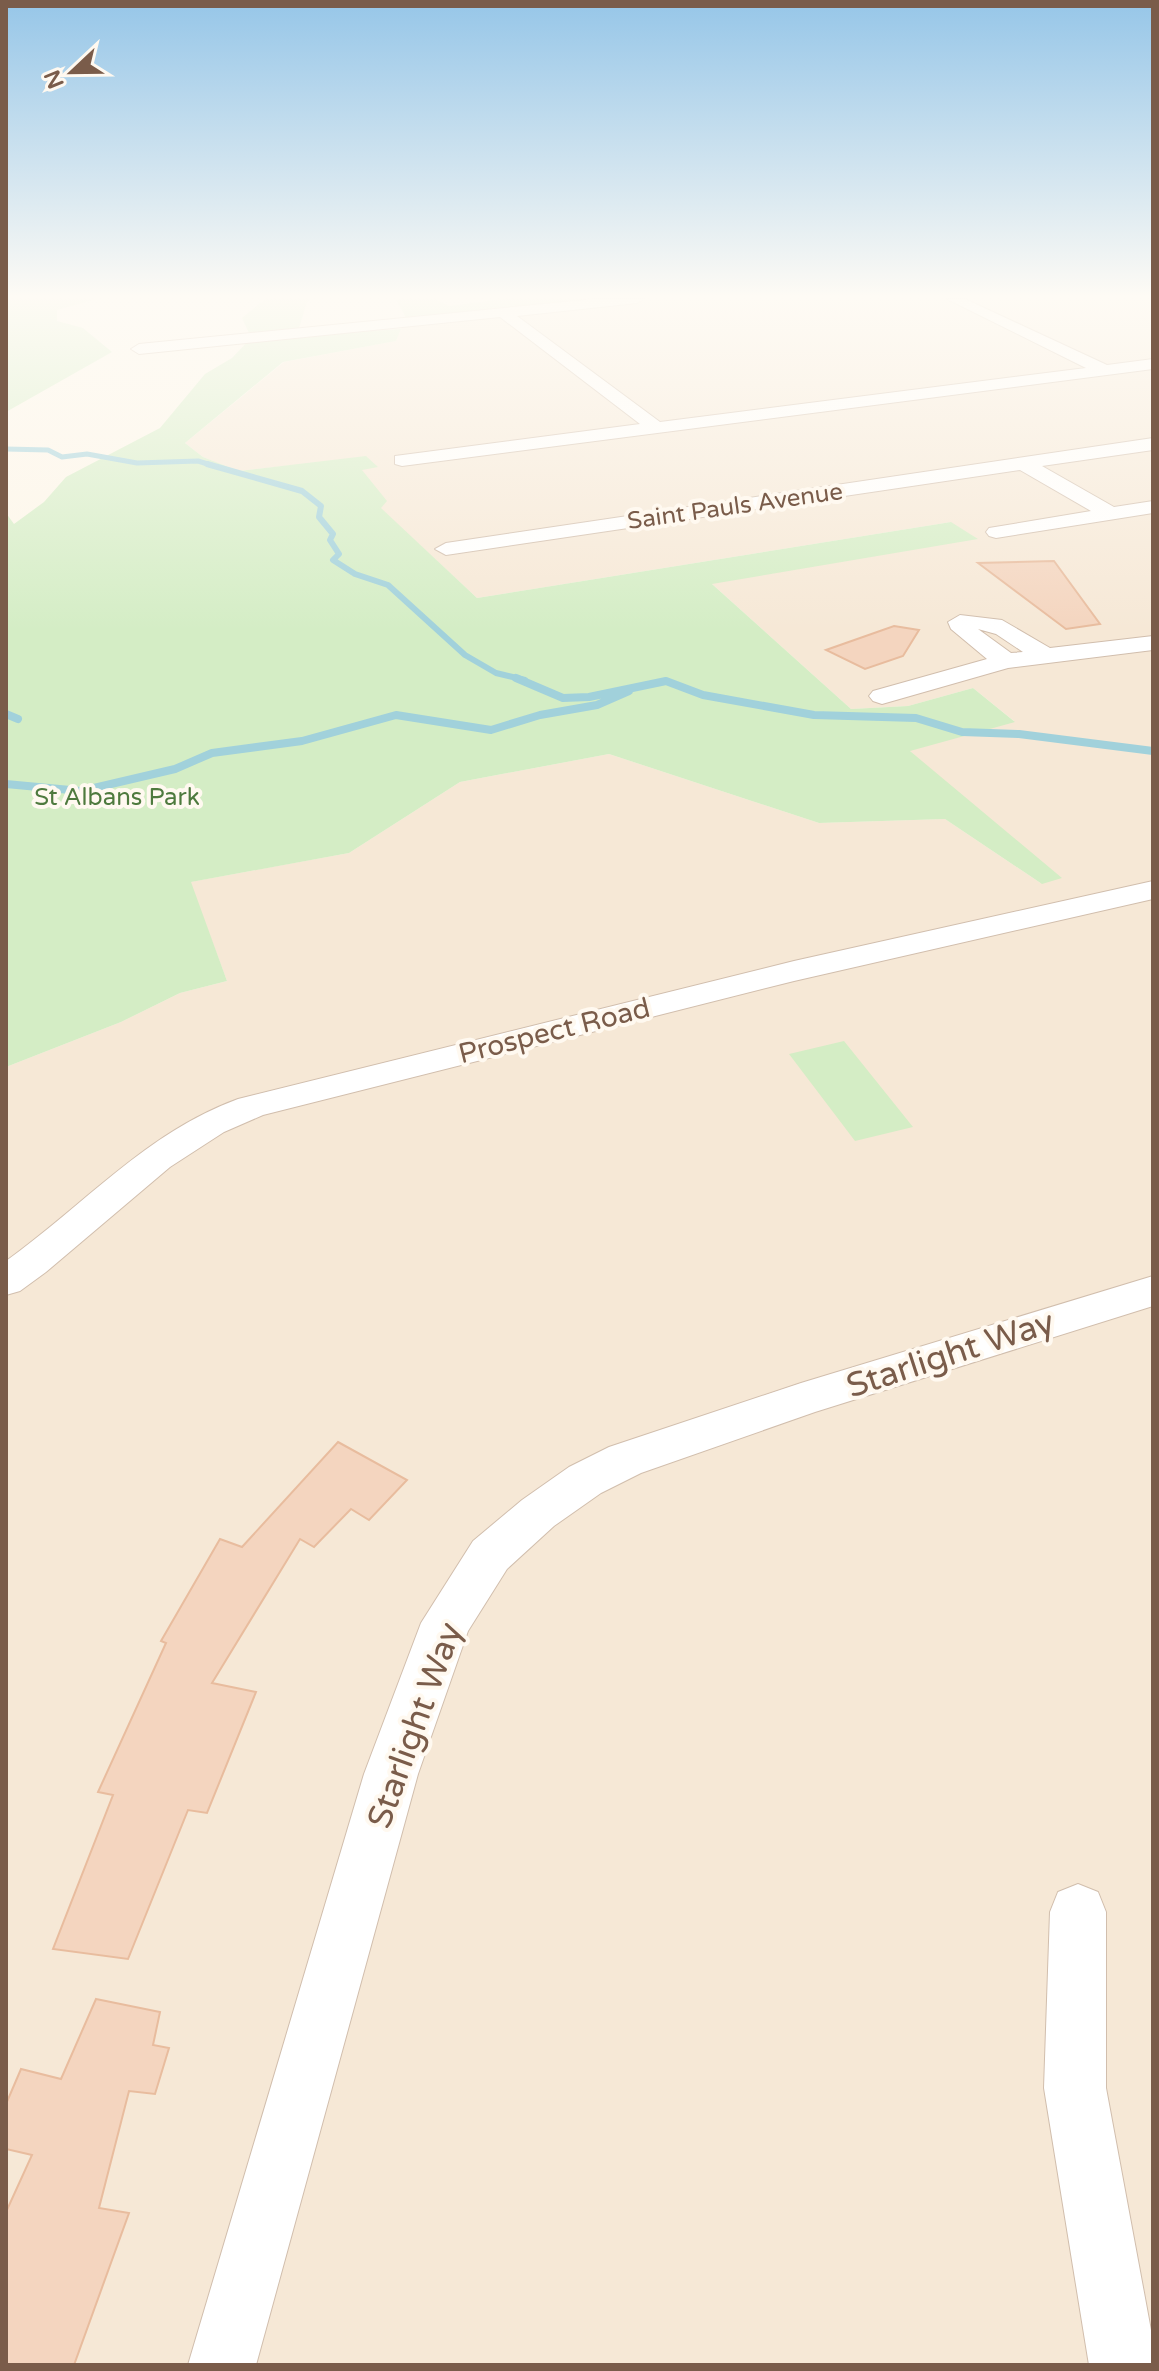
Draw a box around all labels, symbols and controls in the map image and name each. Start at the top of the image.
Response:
north arrow [32,32,112,112]
text: N [39,66,70,92]
street label: Saint Pauls Avenue [626,477,845,536]
park label: St Albans Park [34,783,200,812]
street label: Prospect Road [455,991,654,1071]
street label: Starlight Way [841,1302,1059,1407]
street label: Starlight Way [359,1617,472,1834]

